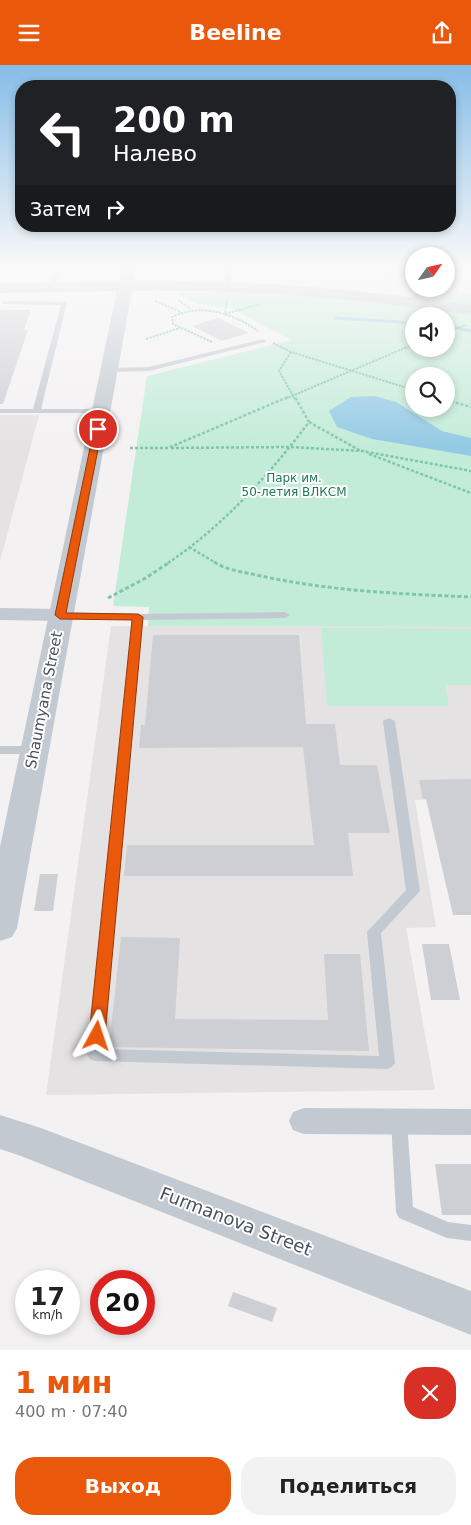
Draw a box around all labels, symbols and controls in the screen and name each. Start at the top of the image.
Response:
icon: menu [15,19,43,47]
icon: share [428,19,456,47]
text: Beeline [189,20,282,45]
icon: left [30,100,95,165]
text: 200 m [113,100,235,140]
text: Налево [113,141,197,166]
icon: right [101,195,129,223]
text: Затем [30,198,91,220]
north arrow [405,247,455,297]
map controls [405,247,455,417]
button: sound [405,307,455,357]
button: search [405,367,455,417]
pin [77,408,119,450]
icon: arrive [84,415,112,443]
park label: Парк им. 50-летия ВЛКСМ [242,471,346,499]
street label: Shaumyana Street [22,630,66,770]
position arrow [70,1009,122,1061]
street label: Furmanova Street [157,1182,315,1260]
speed limit sign: 20 [90,1270,155,1335]
text: 17 [30,1282,65,1311]
text: km/h [32,1308,63,1322]
text: 1 мин [15,1365,113,1400]
button: close [404,1367,456,1419]
text: 400 m · 07:40 [15,1402,128,1421]
button: Выход [15,1457,231,1515]
button: Поделиться [241,1457,456,1515]

